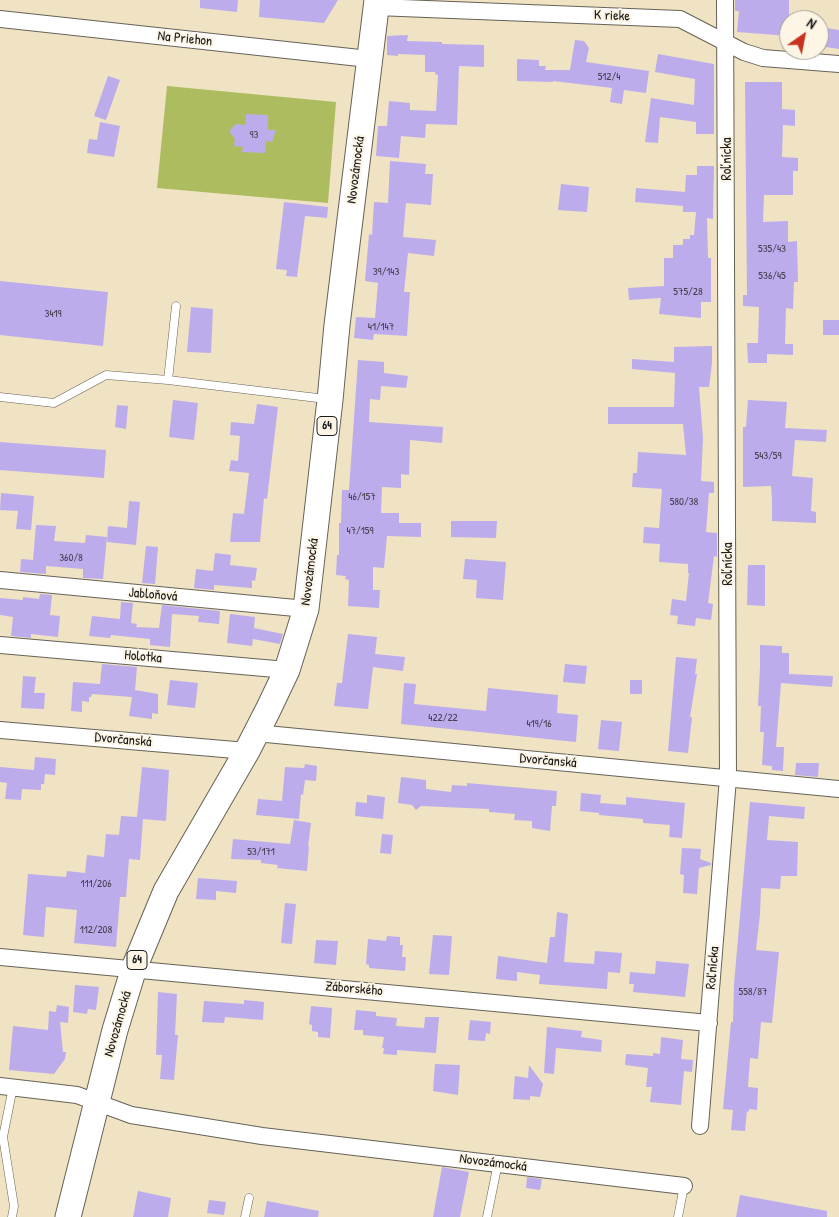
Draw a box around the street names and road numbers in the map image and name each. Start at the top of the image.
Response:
street label: K rieke [594,7,630,25]
street label: Na Priehon [157,28,213,50]
street label: Novozámocká [344,135,368,205]
street label: Roľnícka [719,137,735,181]
road number: 64 [317,416,337,436]
street label: Novozámocká [298,537,322,607]
street label: Roľnícka [720,542,736,586]
street label: Jabloňová [128,585,178,605]
street label: Holotka [124,647,162,667]
street label: Dvorčanská [94,729,152,751]
street label: Dvorčanská [519,750,577,772]
street label: Roľnícka [703,946,723,990]
road number: 64 [127,950,147,970]
street label: Záborského [325,978,383,1000]
street label: Novozámocká [101,989,135,1059]
street label: Novozámocká [458,1151,528,1175]

